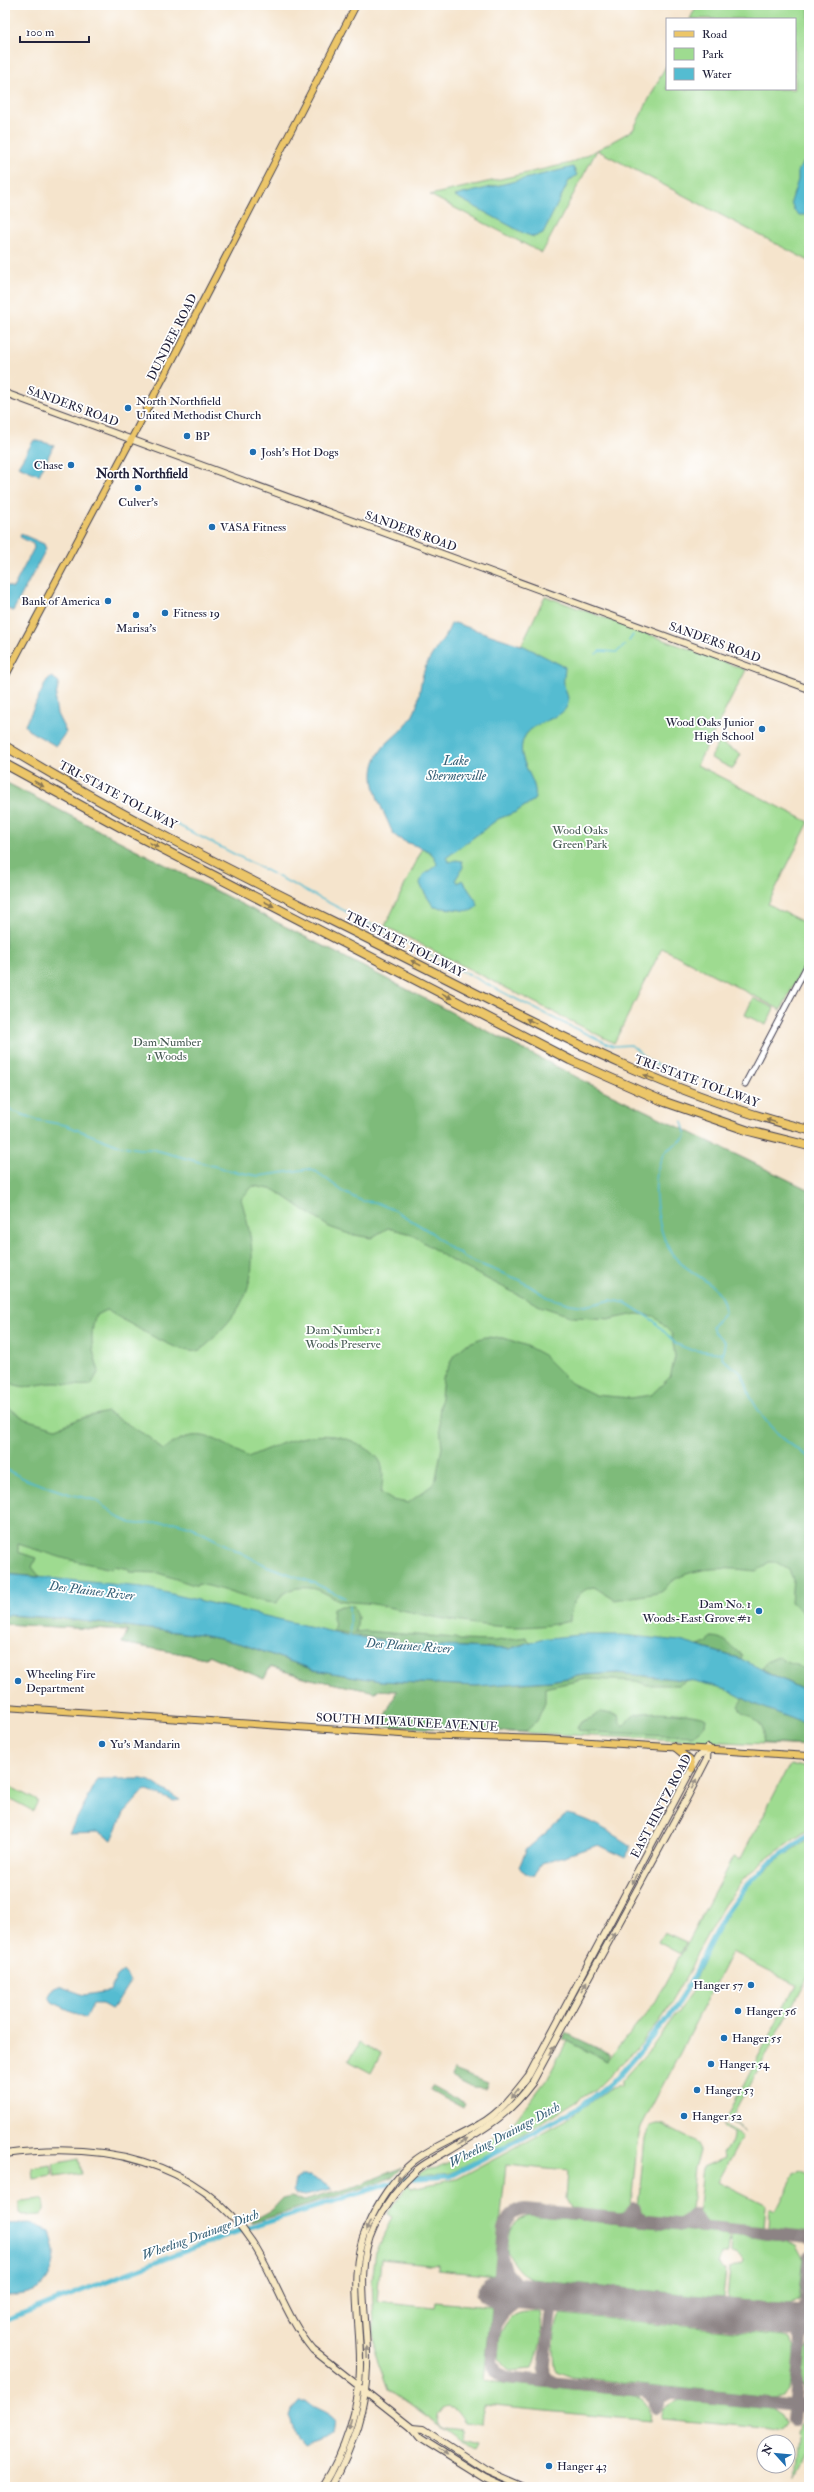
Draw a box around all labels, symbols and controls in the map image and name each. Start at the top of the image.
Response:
scale bar [20,18,89,44]
legend [666,18,796,90]
text: 100 m [26,25,55,40]
text: Road [702,27,727,42]
text: Park [702,47,724,62]
text: Water [701,67,732,82]
street label: DUNDEE ROAD [144,291,201,383]
street label: SANDERS ROAD [25,383,121,430]
place label: North Northfield United Methodist Church [136,394,262,423]
marker: North Northfield United Methodist Church [123,403,133,413]
place label: BP [195,429,210,444]
marker: BP [182,431,192,441]
place label: Josh's Hot Dogs [260,445,339,460]
marker: Josh's Hot Dogs [248,447,258,457]
place label: Chase [34,458,63,473]
marker: Chase [66,460,76,470]
district label: North Northfield [95,466,189,482]
marker: Culver's [133,483,143,493]
place label: Culver's [118,495,158,510]
street label: SANDERS ROAD [363,508,459,555]
place label: VASA Fitness [220,520,286,535]
marker: VASA Fitness [207,522,217,532]
place label: Bank of America [21,594,101,609]
marker: Bank of America [103,596,113,606]
place label: Fitness 19 [173,606,220,621]
marker: Fitness 19 [160,608,170,618]
marker: Marisa's [131,610,141,620]
street label: SANDERS ROAD [667,619,763,666]
place label: Marisa's [116,621,156,636]
place label: Wood Oaks Junior High School [665,715,755,744]
marker: Wood Oaks Junior High School [757,724,767,734]
water label: Lake Shermerville [425,753,487,784]
street label: TRI-STATE TOLLWAY [56,758,180,833]
one-way arrow [33,780,44,787]
park label: Wood Oaks Green Park [551,823,608,852]
one-way arrow [148,841,159,848]
one-way arrow [263,901,275,908]
street label: TRI-STATE TOLLWAY [343,908,468,981]
one-way arrow [410,960,421,966]
one-way arrow [441,993,452,1000]
one-way arrow [526,1018,537,1025]
park label: Dam Number 1 Woods [133,1035,201,1064]
street label: TRI-STATE TOLLWAY [632,1052,762,1111]
one-way arrow [642,1073,654,1079]
one-way arrow [765,1117,778,1123]
park label: Dam Number 1 Woods Preserve [304,1323,381,1352]
water label: Des Plaines River [47,1578,137,1604]
place label: Dam No. 1 Woods-East Grove #1 [642,1597,751,1626]
marker: Dam No. 1 Woods-East Grove #1 [754,1606,764,1616]
water label: Des Plaines River [364,1635,454,1657]
place label: Wheeling Fire Department [25,1667,96,1696]
marker: Wheeling Fire Department [13,1676,23,1686]
street label: SOUTH MILWAUKEE AVENUE [316,1710,499,1735]
place label: Yu's Mandarin [110,1737,180,1752]
marker: Yu's Mandarin [97,1739,107,1749]
street label: EAST HINTZ ROAD [628,1751,695,1861]
one-way arrow [691,1778,698,1789]
one-way arrow [630,1874,637,1885]
one-way arrow [609,1931,615,1943]
place label: Hanger 57 [693,1978,743,1993]
marker: Hanger 57 [746,1980,756,1990]
one-way arrow [581,1982,588,1993]
place label: Hanger 56 [746,2004,797,2019]
marker: Hanger 56 [733,2006,743,2016]
place label: Hanger 55 [732,2031,782,2046]
marker: Hanger 55 [719,2033,729,2043]
one-way arrow [549,2044,555,2056]
place label: Hanger 54 [719,2057,770,2072]
marker: Hanger 54 [706,2059,716,2069]
place label: Hanger 53 [705,2083,754,2098]
marker: Hanger 53 [692,2085,702,2095]
one-way arrow [511,2087,519,2098]
water label: Wheeling Drainage Ditch [446,2099,563,2171]
place label: Hanger 52 [692,2109,742,2124]
marker: Hanger 52 [679,2111,689,2121]
one-way arrow [457,2138,469,2145]
one-way arrow [396,2171,405,2182]
water label: Wheeling Drainage Ditch [140,2206,261,2264]
one-way arrow [365,2220,371,2231]
one-way arrow [364,2345,370,2358]
one-way arrow [346,2417,352,2430]
north arrow [756,2434,796,2474]
text: N [759,2441,776,2458]
one-way arrow [438,2448,448,2456]
place label: Hanger 43 [557,2459,607,2474]
marker: Hanger 43 [544,2461,554,2471]

